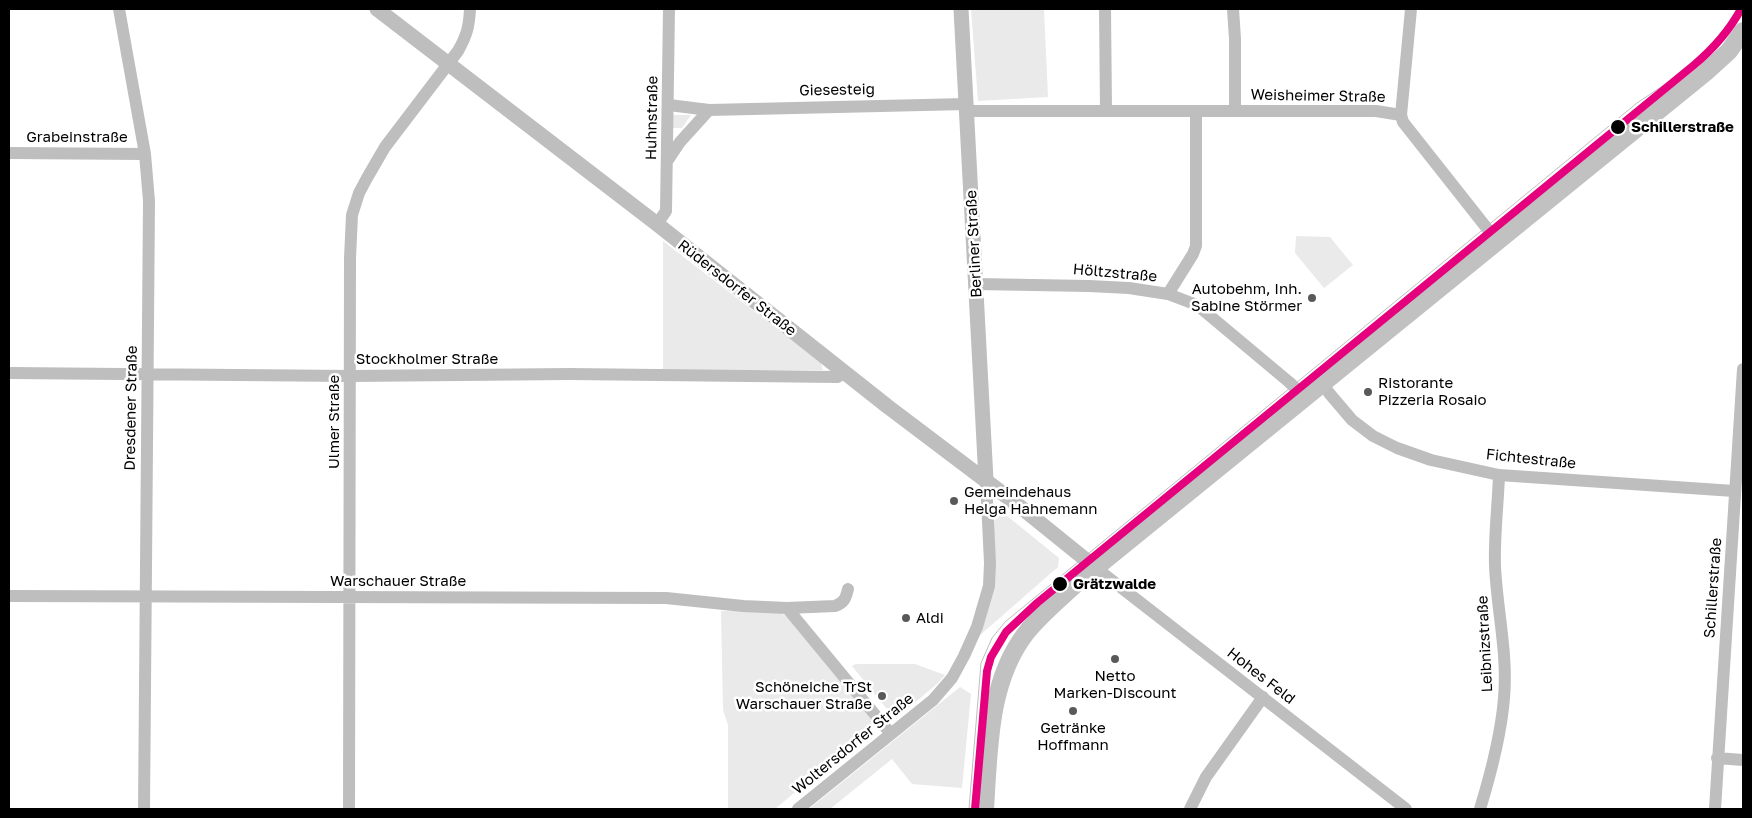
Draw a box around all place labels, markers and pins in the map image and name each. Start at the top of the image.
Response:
marker: Schillerstraße [1609,118,1627,136]
place label: Schillerstraße [1631,118,1734,136]
place label: Autobehm, Inh. Sabine Störmer [1191,280,1302,315]
marker: Autobehm, Inh. Sabine Störmer [1306,292,1318,304]
place label: Ristorante Pizzeria Rosaio [1378,374,1487,409]
marker: Ristorante Pizzeria Rosaio [1362,386,1374,398]
place label: Gemeindehaus Helga Hahnemann [964,483,1097,518]
marker: Gemeindehaus Helga Hahnemann [948,495,960,507]
marker: Grätzwalde [1051,575,1069,593]
place label: Grätzwalde [1073,575,1156,593]
place label: Aldi [916,609,944,627]
marker: Aldi [900,612,912,624]
marker: Netto Marken-Discount [1109,653,1121,665]
place label: Netto Marken-Discount [1054,667,1176,702]
place label: Schöneiche TrSt Warschauer Straße [736,678,872,713]
marker: Schöneiche TrSt Warschauer Straße [876,690,888,702]
marker: Getränke Hoffmann [1067,705,1079,717]
place label: Getränke Hoffmann [1037,719,1109,754]

